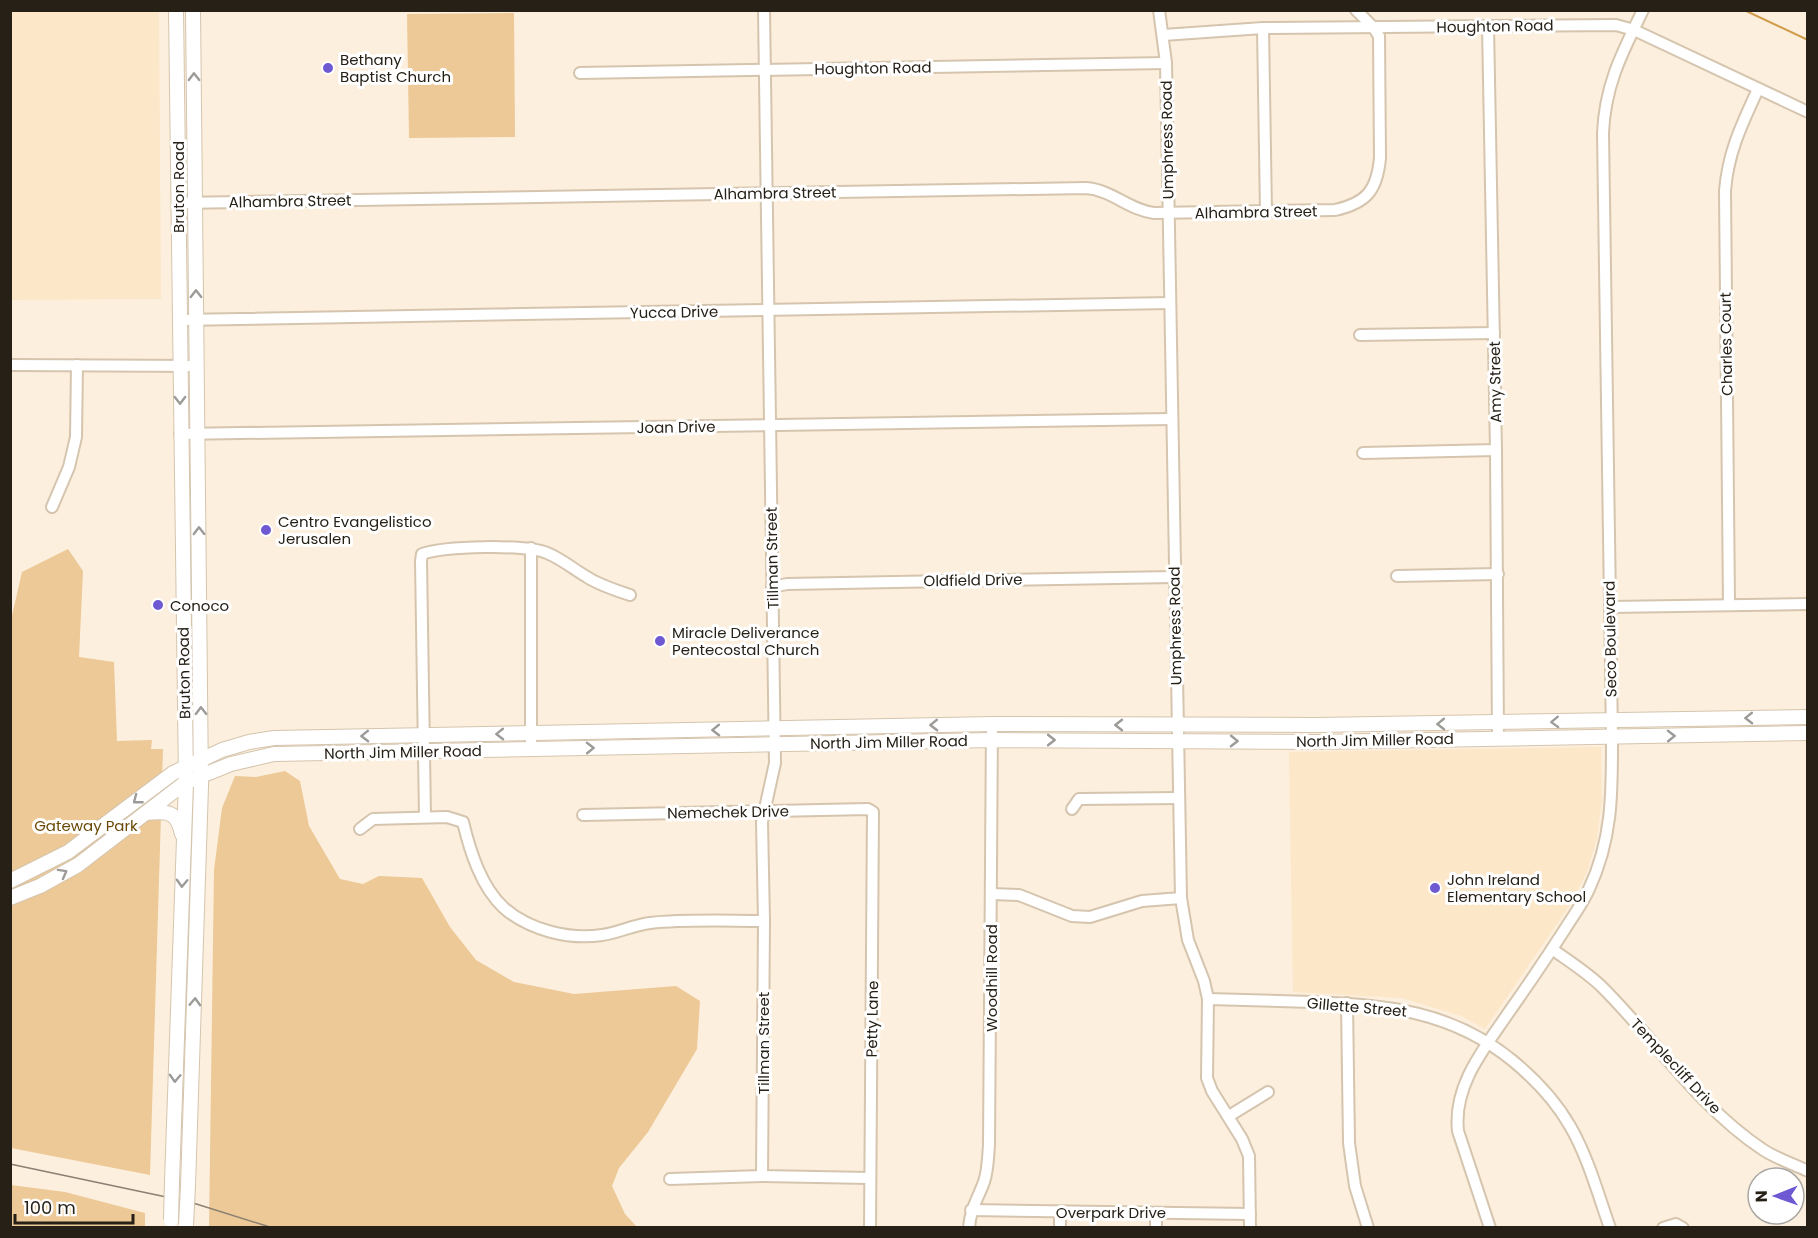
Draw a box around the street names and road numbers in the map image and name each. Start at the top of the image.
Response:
street label: Houghton Road [1436,14,1554,38]
street label: Houghton Road [814,56,932,80]
street label: Umphress Road [1155,80,1179,200]
street label: Bruton Road [168,141,189,233]
street label: Alhambra Street [713,181,837,205]
street label: Alhambra Street [228,189,352,213]
street label: Alhambra Street [1194,200,1318,224]
street label: Charles Court [1715,292,1737,396]
street label: Yucca Drive [630,301,718,323]
street label: Amy Street [1484,341,1506,423]
street label: Joan Drive [636,416,716,438]
street label: Tillman Street [761,507,783,609]
street label: Umphress Road [1163,566,1187,686]
street label: Oldfield Drive [923,569,1023,591]
street label: Seco Boulevard [1598,581,1622,697]
street label: Bruton Road [173,627,195,719]
street label: North Jim Miller Road [1296,728,1454,752]
street label: North Jim Miller Road [810,730,968,754]
street label: North Jim Miller Road [324,740,482,764]
street label: Nemechek Drive [667,800,789,824]
street label: Woodhill Road [981,924,1002,1032]
street label: Petty Lane [861,980,883,1058]
street label: Tillman Street [753,992,774,1094]
street label: Gillette Street [1306,992,1408,1022]
street label: Templecliff Drive [1626,1014,1726,1118]
street label: Overpark Drive [1056,1202,1166,1223]

